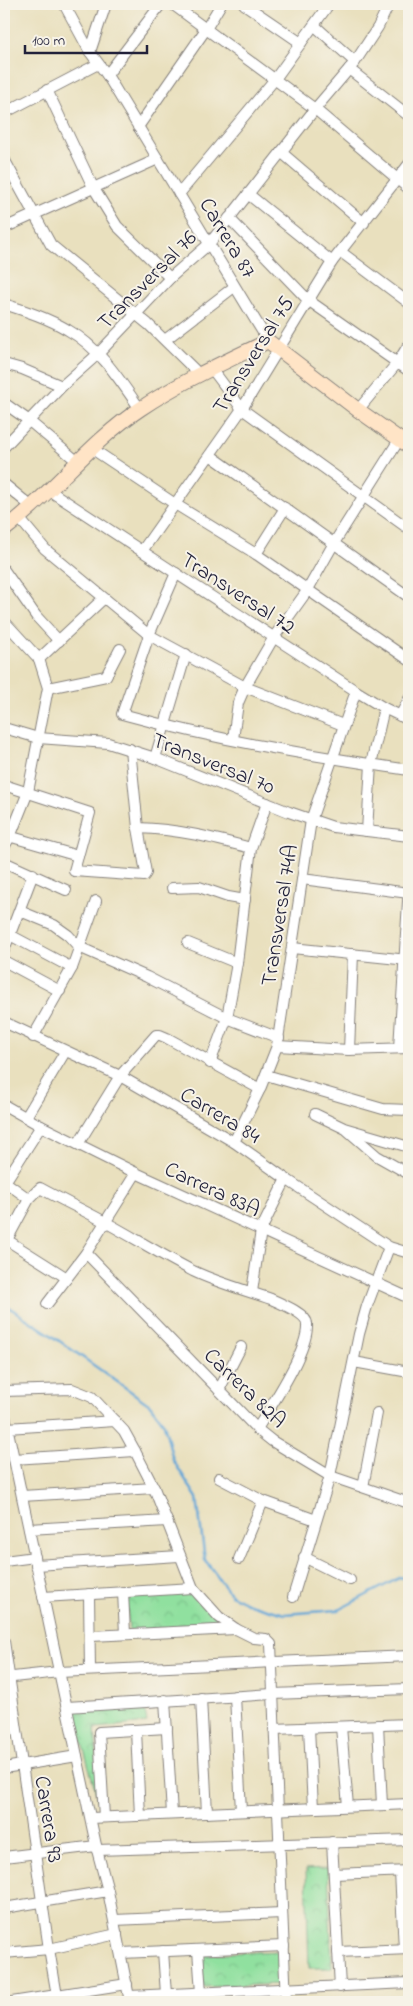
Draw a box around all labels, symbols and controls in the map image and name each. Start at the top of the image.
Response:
scale bar [25,22,148,54]
text: 100 m [32,30,65,52]
street label: Carrera 87 [190,192,263,285]
street label: Transversal 76 [91,224,206,338]
street label: Transversal 75 [206,291,303,421]
street label: Transversal 72 [174,545,301,644]
street label: Transversal 70 [147,726,279,804]
street label: Transversal 74A [254,842,308,989]
street label: Carrera 84 [173,1080,266,1153]
street label: Carrera 83A [159,1155,265,1227]
street label: Carrera 82A [195,1341,293,1437]
street label: Carrera 93 [24,1774,70,1865]

